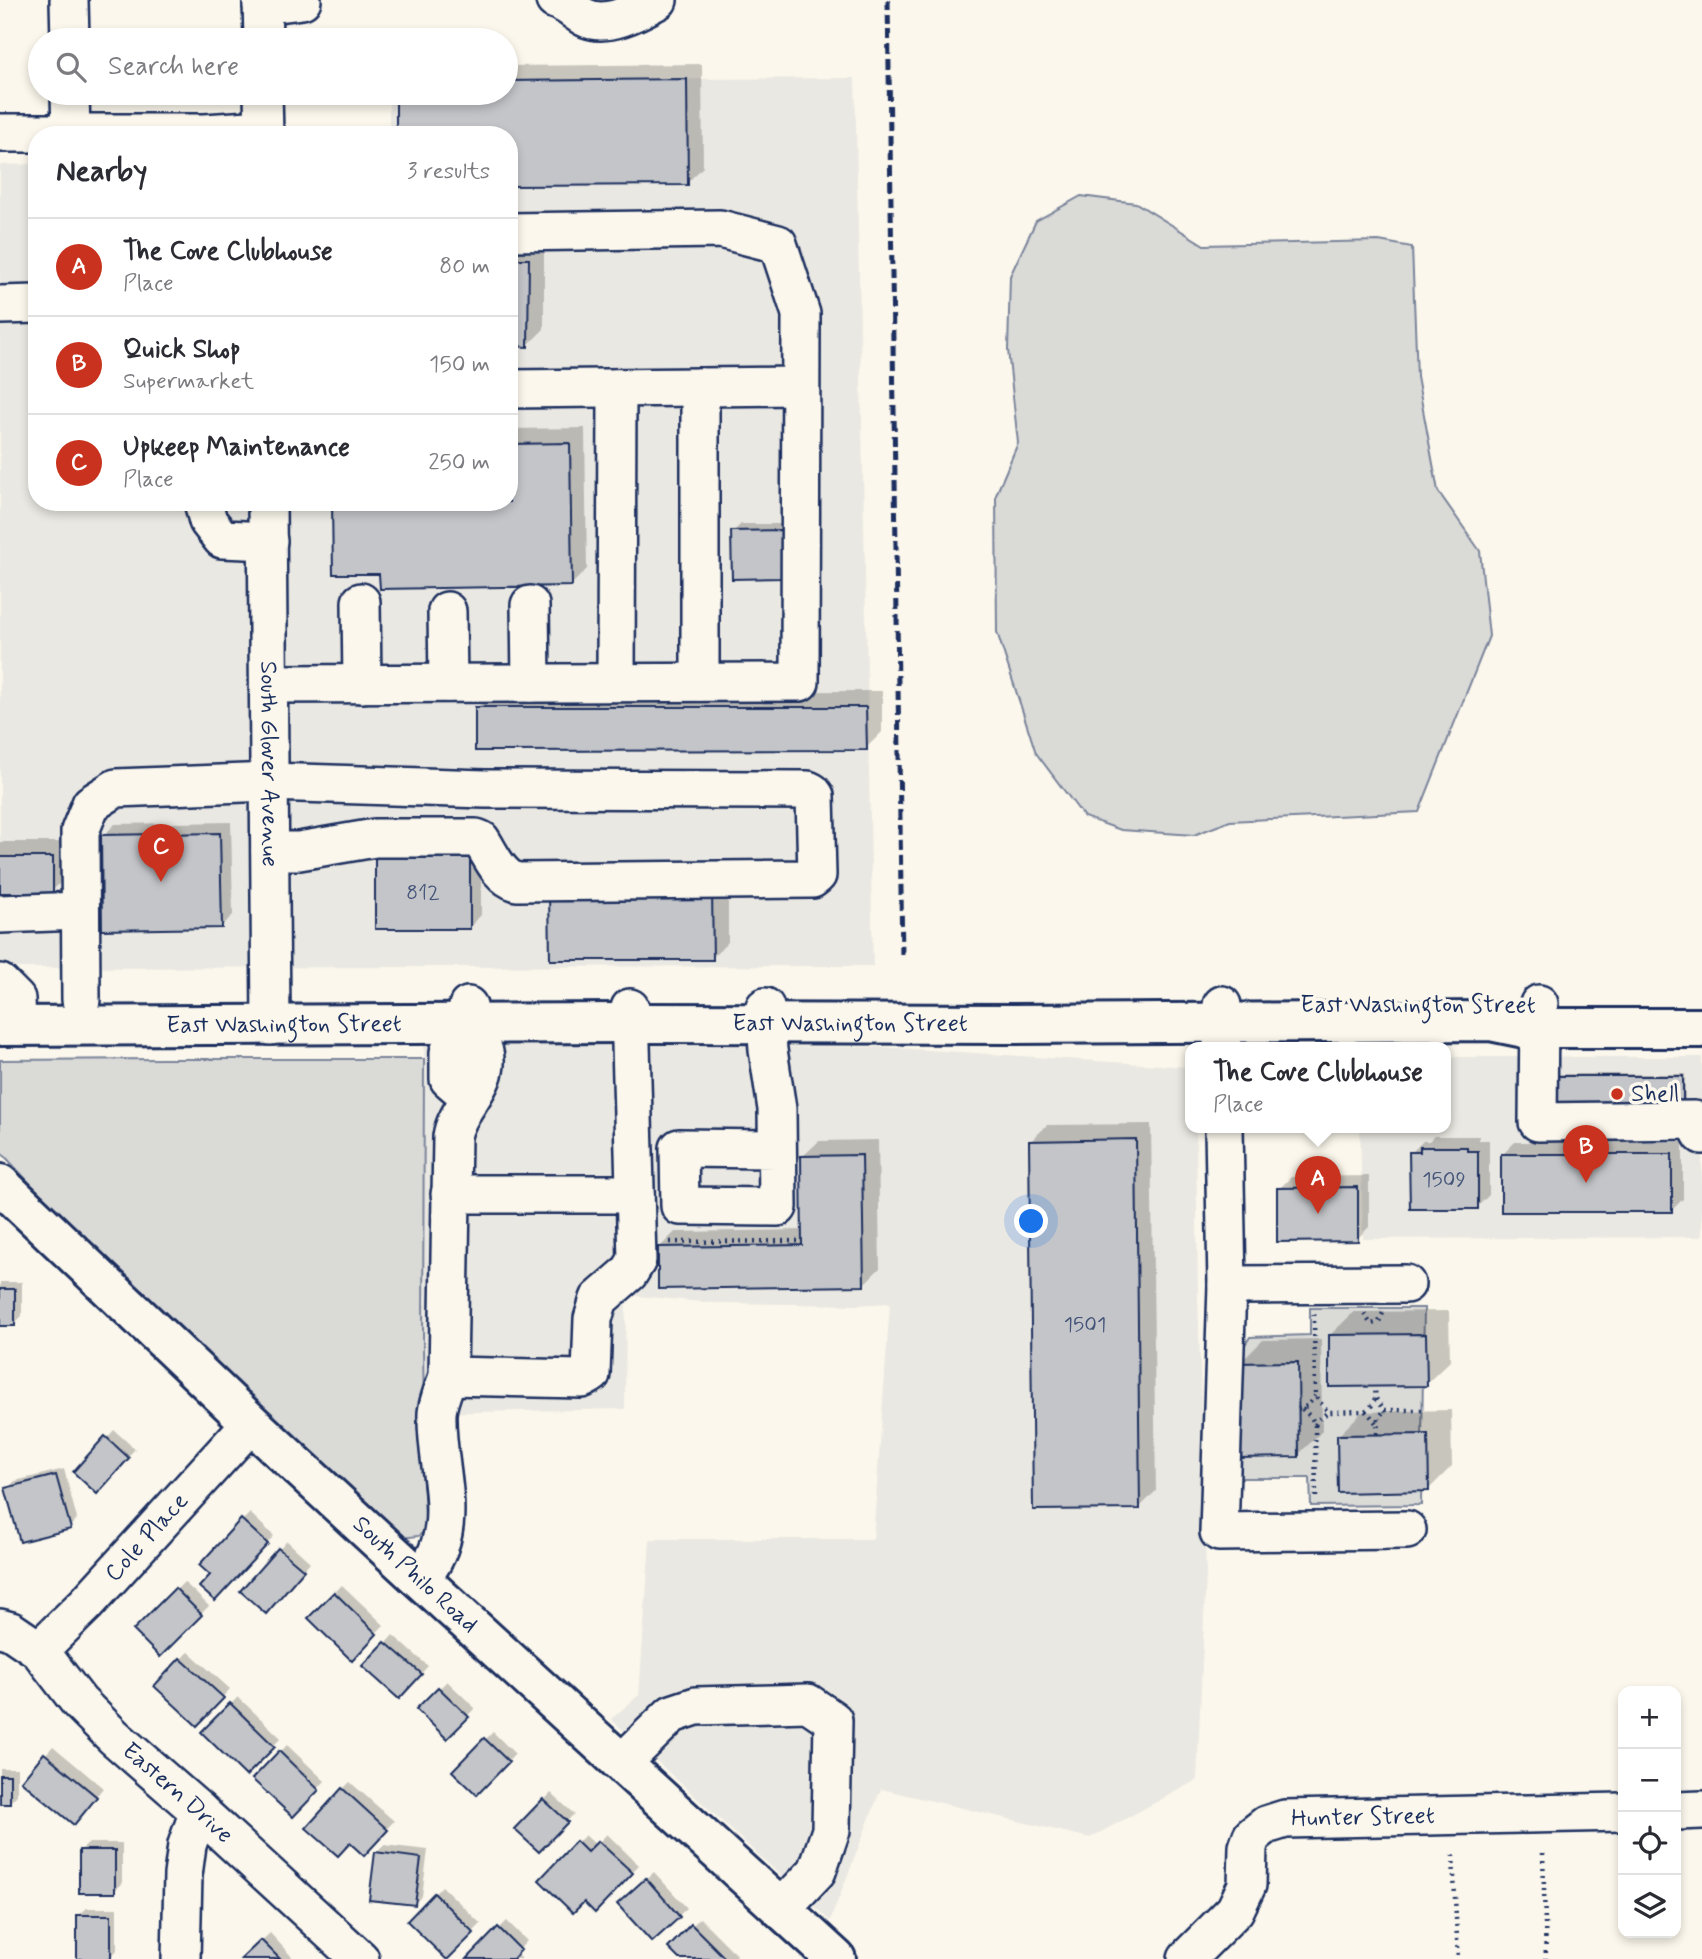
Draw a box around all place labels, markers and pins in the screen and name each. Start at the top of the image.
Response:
pin: C [138,824,184,882]
place label: Shell [1631,1079,1679,1110]
marker: Shell [1609,1086,1625,1102]
pin: B [1563,1125,1609,1183]
pin: A [1295,1156,1341,1214]

